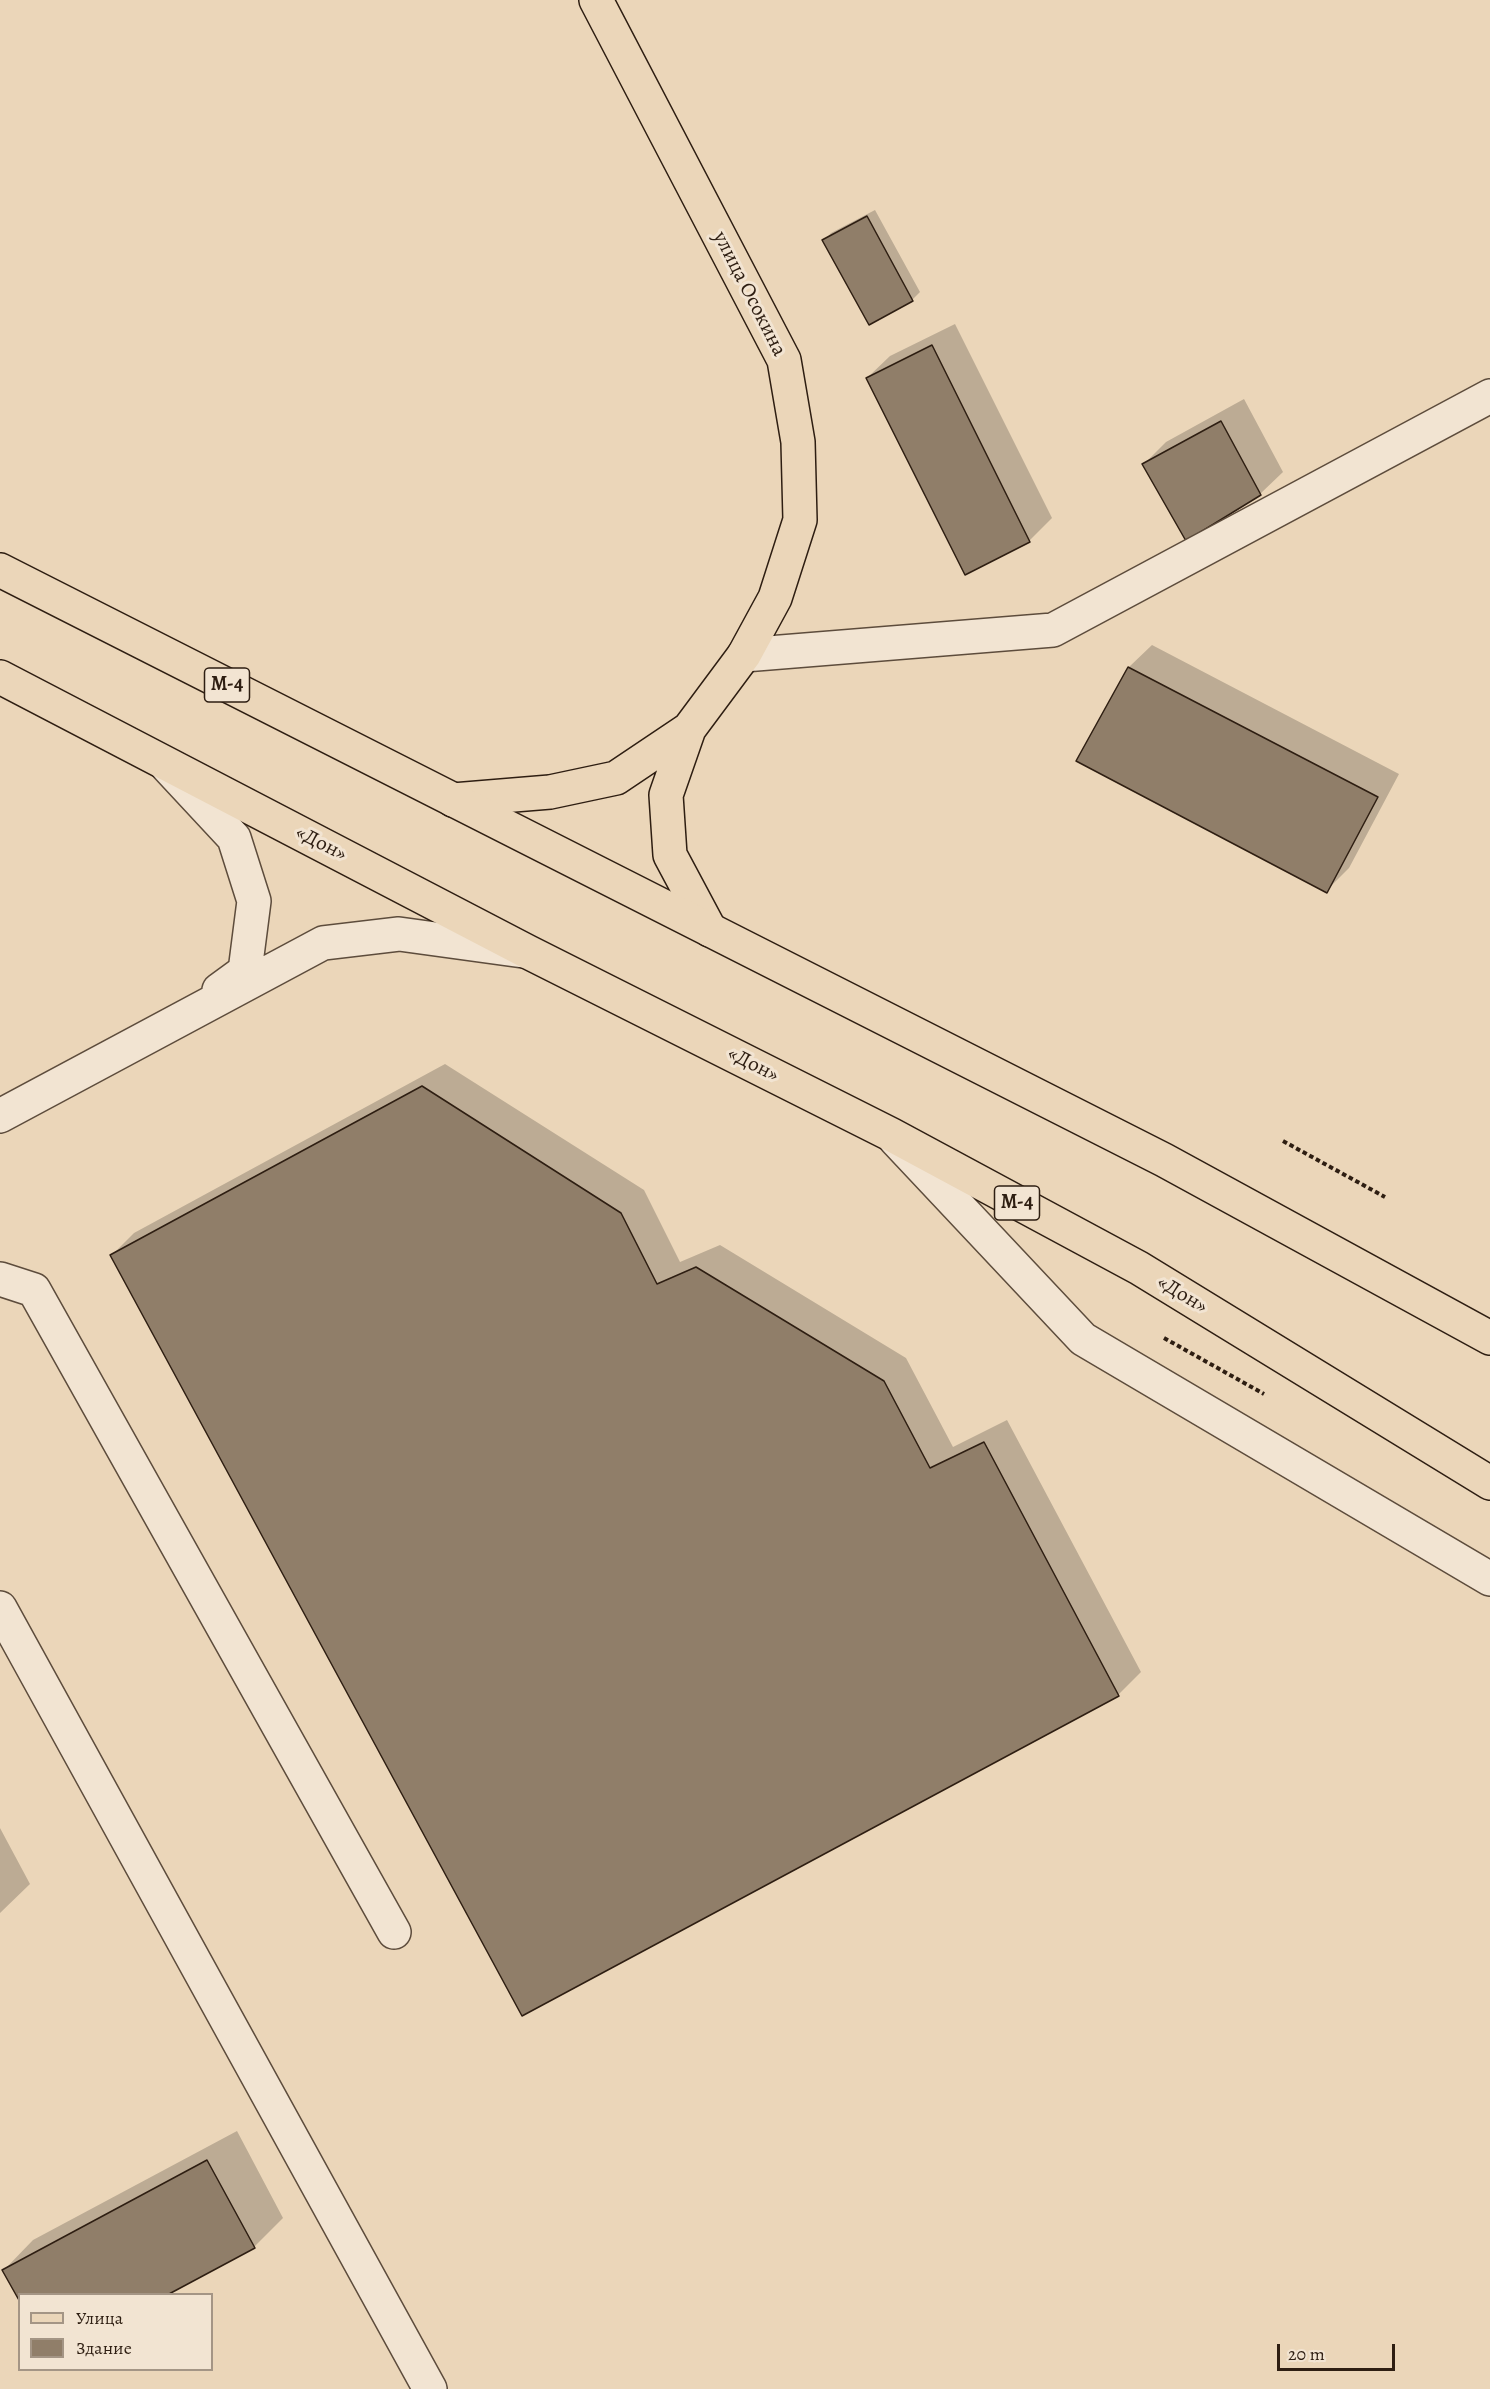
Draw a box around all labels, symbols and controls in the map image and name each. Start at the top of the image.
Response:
street label: улица Осокина [707,227,791,361]
road number: М-4 [204,668,250,702]
street label: «Дон» [291,820,351,868]
street label: «Дон» [723,1041,783,1089]
road number: М-4 [994,1186,1040,1220]
street label: «Дон» [1152,1270,1212,1320]
legend [18,2293,213,2371]
text: Улица [76,2306,123,2330]
scale bar [1280,2332,1398,2370]
text: Здание [76,2336,132,2360]
text: 20 m [1288,2342,1325,2366]

